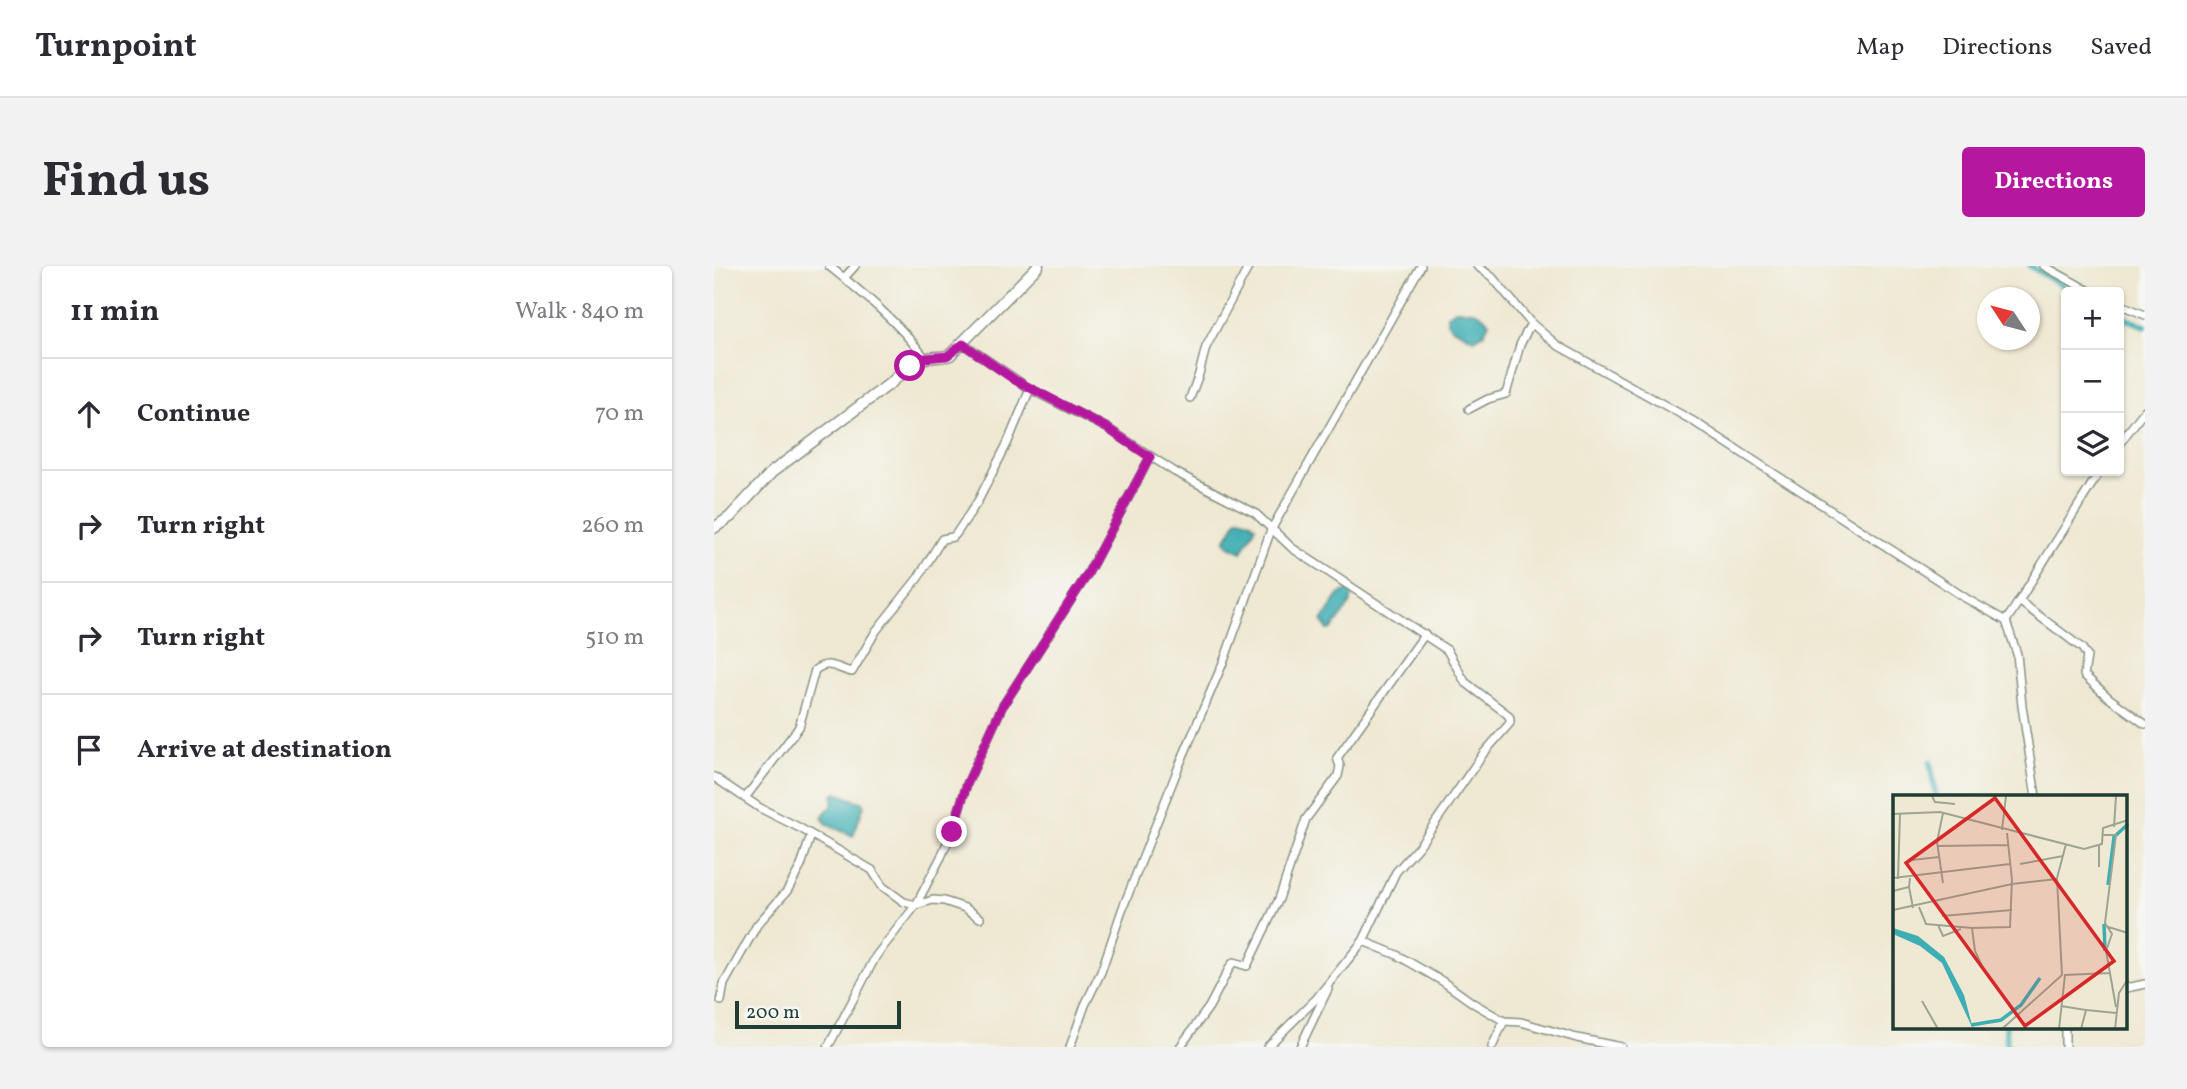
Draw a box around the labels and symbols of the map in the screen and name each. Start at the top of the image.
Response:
north arrow [1977,287,2040,350]
route start [894,350,925,381]
inset map [1893,795,2128,1030]
route end [936,816,967,847]
scale bar [735,998,901,1030]

